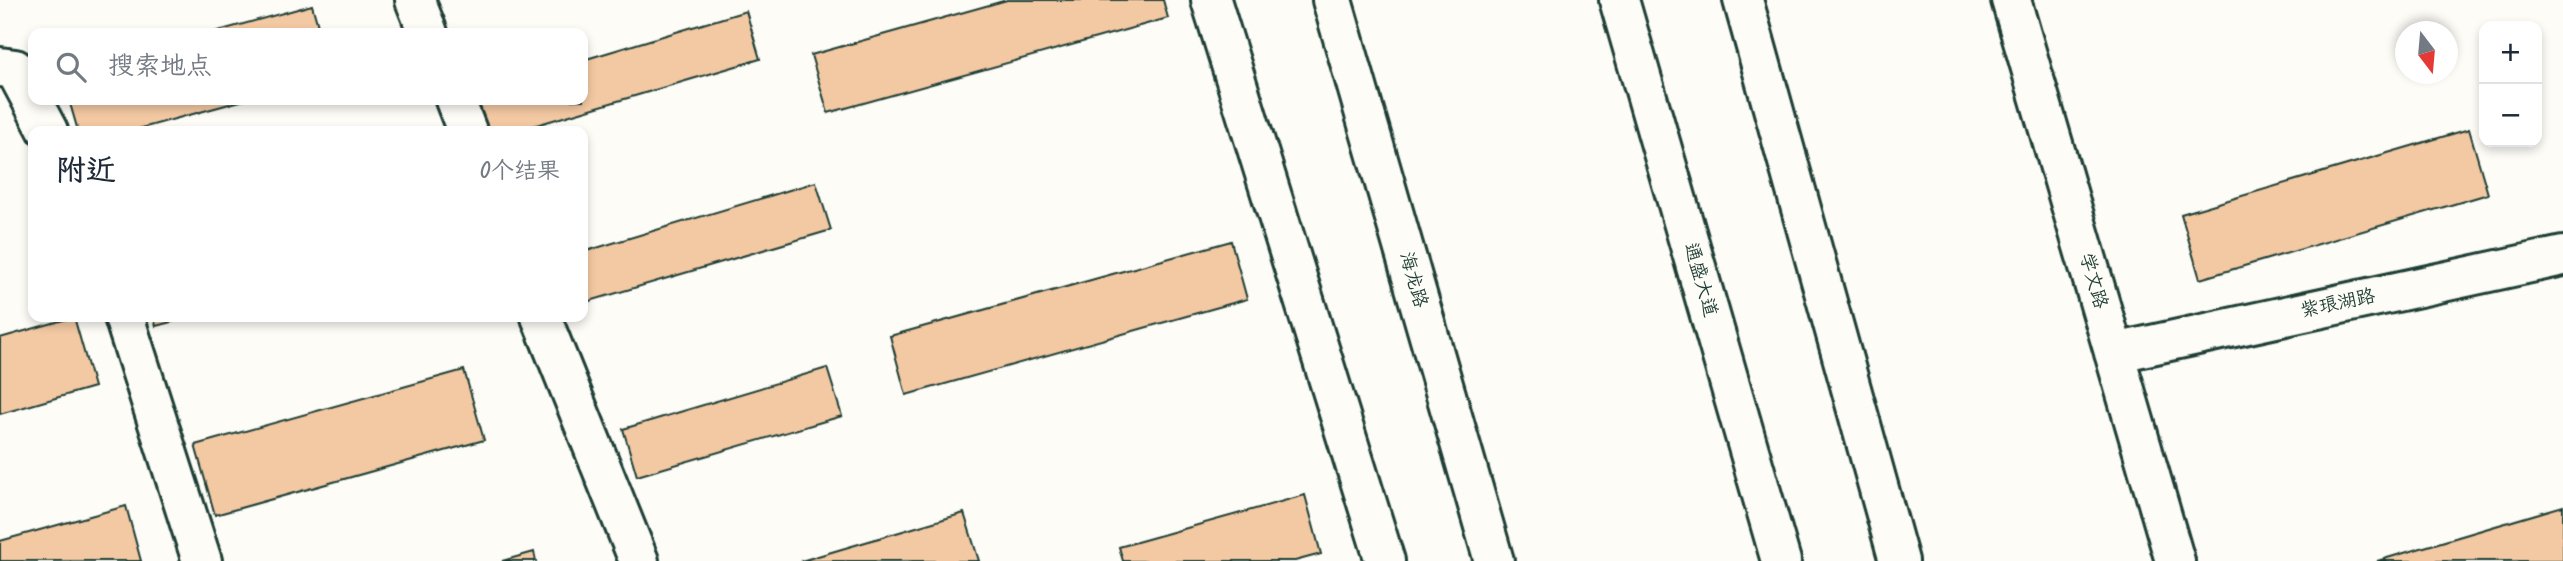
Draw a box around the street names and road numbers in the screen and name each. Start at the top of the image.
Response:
street label: 通盛大道 [1675,239,1725,321]
street label: 海龙路 [1391,248,1435,312]
street label: 学文路 [2071,249,2115,313]
street label: 紫琅湖路 [2298,281,2378,327]

